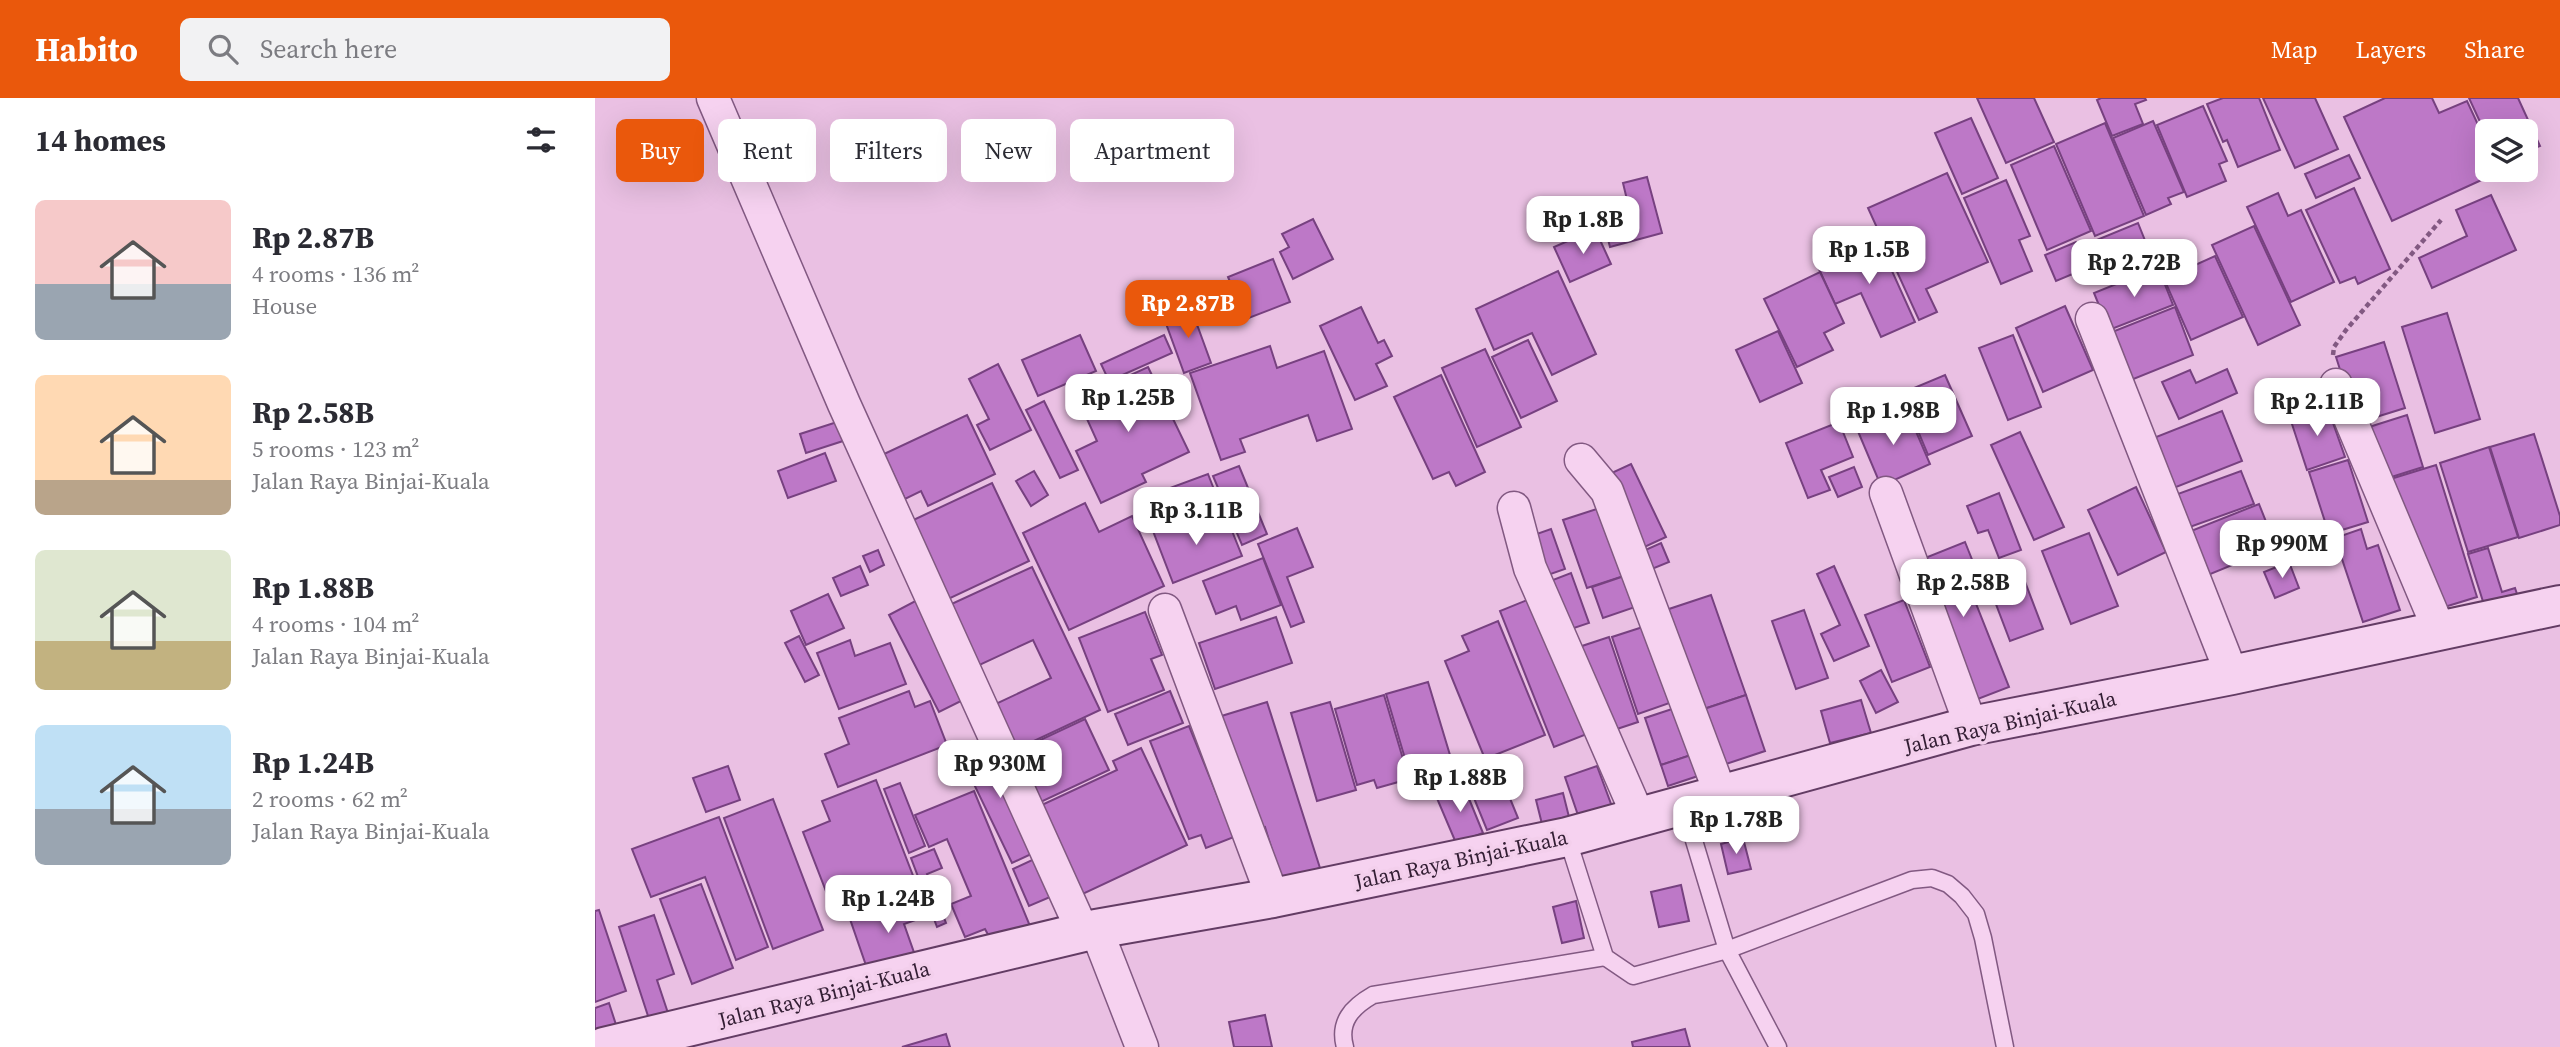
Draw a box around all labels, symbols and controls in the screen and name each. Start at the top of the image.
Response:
search box [180,18,670,81]
text: Habito [35,27,138,72]
icon: search [204,30,242,68]
text: Search here [260,31,397,67]
text: Map [2271,33,2318,66]
text: Layers [2356,33,2426,66]
text: Share [2464,33,2525,66]
chip: Buy [616,119,704,182]
chip: Rent [718,119,816,182]
chip: Filters [830,119,947,182]
chip: New [961,119,1056,182]
chip: Apartment [1070,119,1234,182]
map controls [2475,119,2538,182]
button: layers [2475,119,2538,182]
text: 14 homes [35,120,166,161]
icon: filters [522,121,560,159]
pin: Rp 1.8B [1518,197,1648,256]
text: Rp 1.8B [1542,203,1624,235]
text: Rp 2.87B [252,217,374,258]
pin: Rp 1.5B [1804,226,1934,286]
icon: home [91,228,175,312]
text: Rp 1.5B [1828,233,1910,265]
pin: Rp 2.72B [2062,240,2206,299]
text: Rp 2.72B [2087,246,2181,278]
text: 4 rooms · 136 m² [252,258,419,290]
pin: Rp 2.87B [1116,280,1260,340]
text: Rp 2.87B [1141,287,1235,319]
text: House [252,290,317,322]
pin: Rp 1.25B [1056,374,1200,434]
pin: Rp 2.11B [2245,378,2389,438]
text: Rp 1.25B [1081,381,1175,413]
text: Rp 2.11B [2270,385,2364,417]
pin: Rp 1.98B [1821,388,1965,447]
text: Rp 2.58B [252,392,374,433]
text: Rp 1.98B [1846,394,1940,426]
icon: home [91,403,175,487]
text: 5 rooms · 123 m² [252,433,419,465]
text: Jalan Raya Binjai-Kuala [252,465,490,497]
pin: Rp 3.11B [1124,488,1268,547]
text: Rp 3.11B [1149,494,1243,526]
pin: Rp 990M [2217,520,2347,580]
text: Rp 990M [2236,527,2328,559]
pin: Rp 2.58B [1891,560,2035,619]
text: Rp 2.58B [1916,566,2010,598]
text: Rp 1.88B [252,567,374,608]
icon: home [91,578,175,662]
text: 4 rooms · 104 m² [252,608,419,640]
text: Jalan Raya Binjai-Kuala [252,640,490,672]
street label: Jalan Raya Binjai-Kuala [1900,683,2119,761]
pin: Rp 930M [935,740,1065,800]
text: Rp 1.24B [252,742,374,783]
text: Rp 930M [954,747,1046,779]
icon: home [91,753,175,837]
pin: Rp 1.88B [1388,754,1532,814]
text: Rp 1.88B [1413,761,1507,793]
text: 2 rooms · 62 m² [252,783,408,815]
pin: Rp 1.78B [1664,796,1808,856]
text: Rp 1.78B [1689,803,1783,835]
text: Jalan Raya Binjai-Kuala [252,815,490,847]
street label: Jalan Raya Binjai-Kuala [1351,822,1571,896]
pin: Rp 1.24B [816,876,960,935]
text: Rp 1.24B [841,882,935,914]
street label: Jalan Raya Binjai-Kuala [714,954,933,1035]

